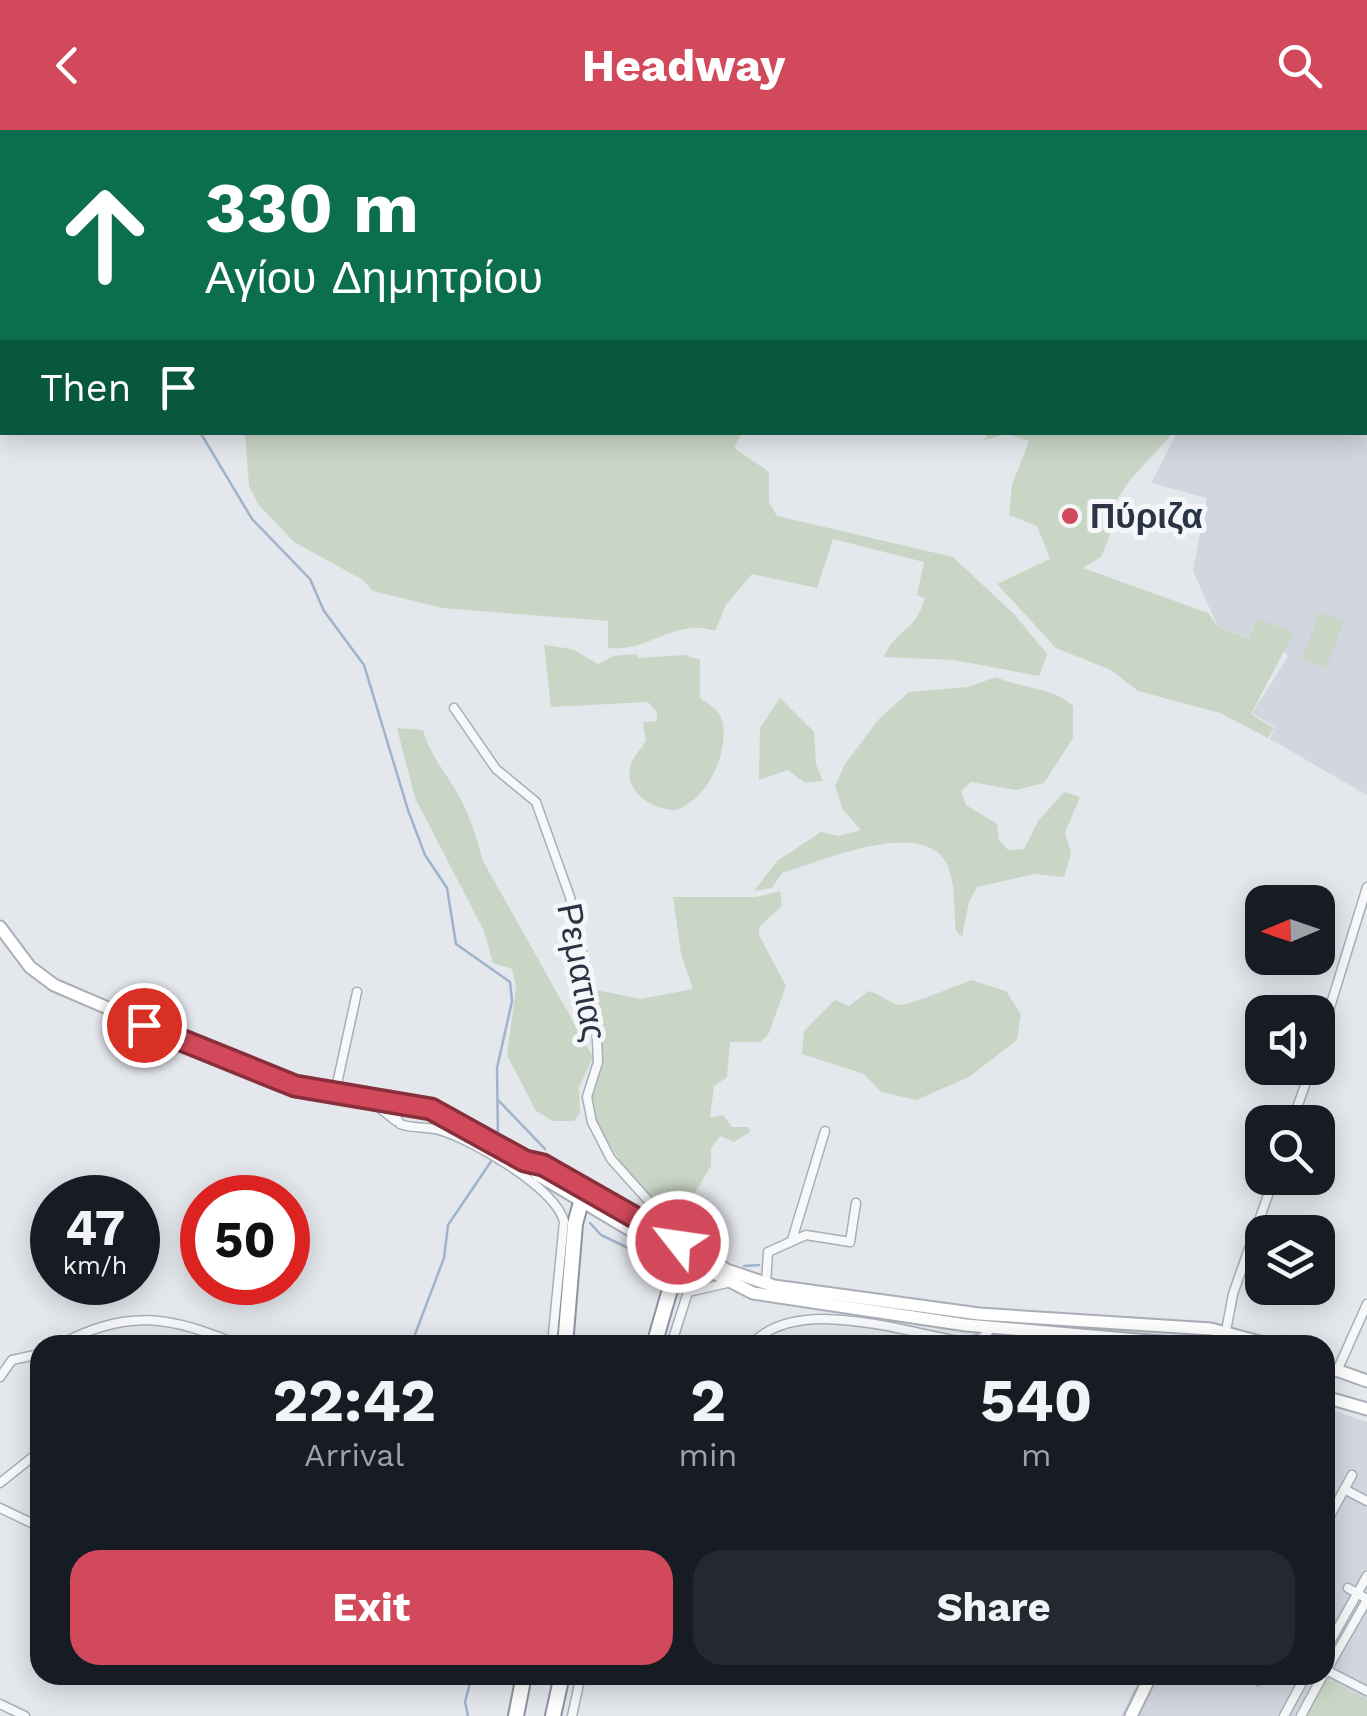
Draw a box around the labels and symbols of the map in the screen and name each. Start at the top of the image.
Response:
place label: Πύριζα [1090,495,1203,537]
marker: Πύριζα [1059,505,1081,527]
north arrow [1245,885,1335,975]
street label: Ρεματιας [548,899,616,1045]
pin [102,983,187,1068]
speed limit sign: 50 [180,1175,310,1305]
position arrow [626,1190,730,1294]

